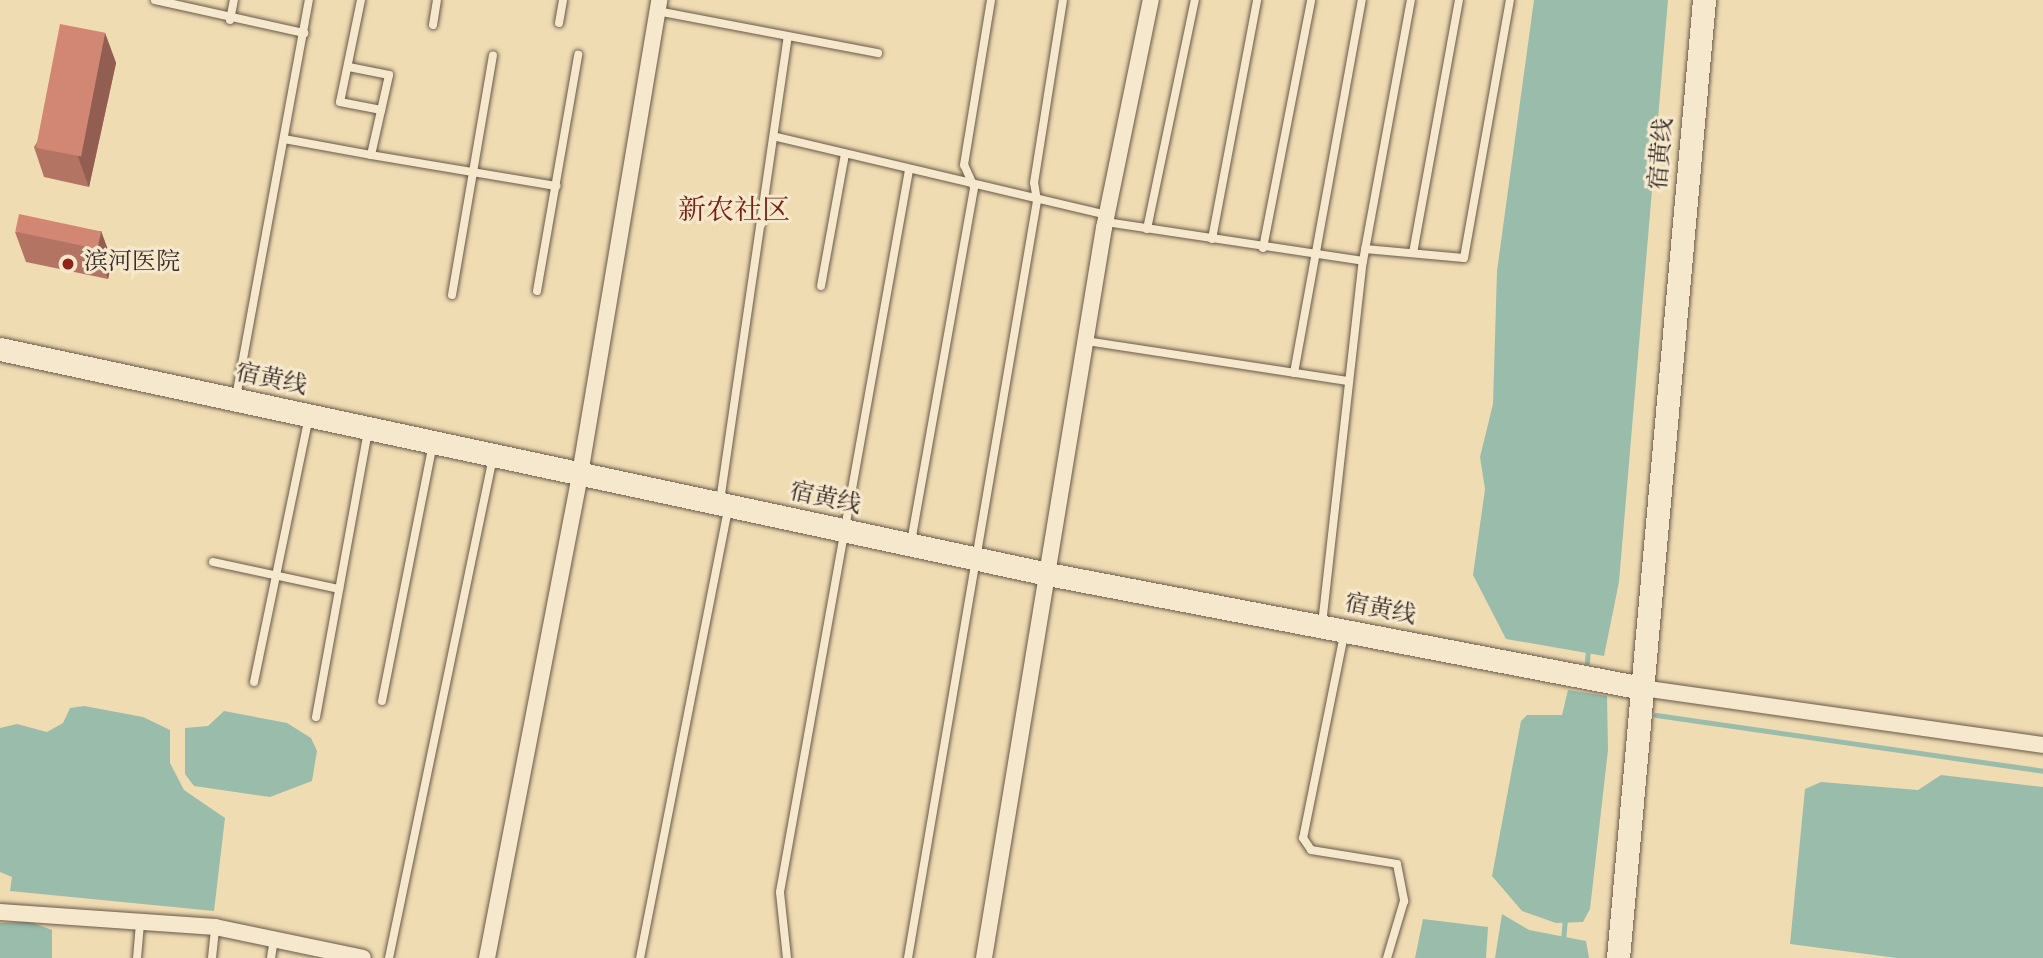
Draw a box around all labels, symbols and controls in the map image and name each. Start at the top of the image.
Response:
street label: 宿黄线 [1646,117,1680,191]
district label: 新农社区 [678,195,790,229]
place label: 滨河医院 [84,250,180,278]
marker: 滨河医院 [58,254,78,274]
street label: 宿黄线 [233,359,309,403]
street label: 宿黄线 [787,478,863,522]
street label: 宿黄线 [1342,590,1418,632]

